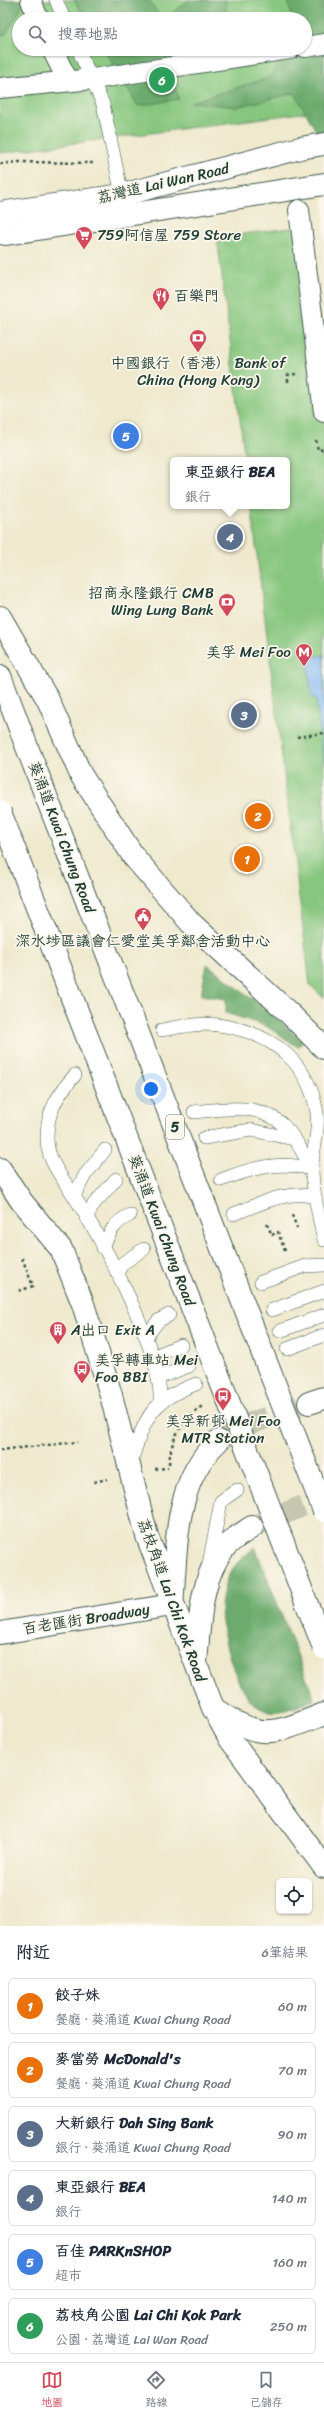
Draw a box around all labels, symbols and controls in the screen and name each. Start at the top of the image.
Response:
search box [12,12,312,56]
text: 搜尋地點 [58,21,118,47]
icon: search [26,23,48,45]
pin: 6 [149,65,175,95]
street label: 荔灣道 Lai Wan Road [94,155,233,211]
place label: 759阿信屋 759 Store [97,222,241,248]
supermarket icon: 759阿信屋 759 Store [74,225,94,250]
place label: 百樂門 [174,283,219,309]
restaurant icon: 百樂門 [151,286,171,311]
bank icon: 中國銀行（香港） Bank of China (Hong Kong) [188,328,208,353]
place label: 中國銀行（香港） Bank of China (Hong Kong) [111,350,287,393]
pin: 5 [113,421,139,451]
popup [170,457,290,509]
text: 東亞銀行 BEA [185,459,275,485]
text: 銀行 [185,485,211,508]
pin: 4 [217,522,243,552]
place label: 招商永隆銀行 CMB Wing Lung Bank [88,580,214,623]
bank icon: 招商永隆銀行 CMB Wing Lung Bank [217,592,237,617]
place label: 美孚 Mei Foo [206,639,291,665]
metro station icon: 美孚 Mei Foo [294,642,314,667]
pin: 3 [231,700,257,730]
street label: 葵涌道 Kwai Chung Road [21,757,103,918]
pin: 2 [245,801,271,831]
pin: 1 [234,844,260,874]
public building icon: 深水埗區議會仁愛堂美孚鄰舍活動中心 [133,906,153,931]
place label: 深水埗區議會仁愛堂美孚鄰舍活動中心 [15,928,271,954]
your location [141,1079,161,1099]
road number: 5 [166,1115,184,1139]
street label: 葵涌道 Kwai Chung Road [121,1150,203,1311]
place label: A出口 Exit A [70,1317,155,1343]
building icon: A出口 Exit A [48,1320,68,1345]
place label: 美孚轉車站 Mei Foo BBI [95,1347,199,1390]
bus stop icon: 美孚轉車站 Mei Foo BBI [72,1359,92,1384]
bus stop icon: 美孚新邨 Mei Foo MTR Station [213,1386,233,1411]
place label: 美孚新邨 Mei Foo MTR Station [165,1408,281,1451]
street label: 荔枝角道 Lai Chi Kok Road [130,1515,214,1686]
street label: 百老匯街 Broadway [21,1596,152,1642]
map controls [276,1878,312,1914]
button: locate [276,1878,312,1914]
text: 附近 [16,1937,50,1967]
text: 6筆結果 [262,1941,308,1964]
text: 餃子妹 [55,1982,100,2008]
text: 1 [27,1995,33,2018]
text: 60 m [278,1995,307,2018]
text: 餐廳 · 葵涌道 Kwai Chung Road [55,2008,231,2031]
text: 麥當勞 McDonald's [55,2046,181,2072]
text: 2 [26,2059,34,2082]
text: 70 m [278,2059,307,2082]
text: 餐廳 · 葵涌道 Kwai Chung Road [55,2072,231,2095]
text: 大新銀行 Dah Sing Bank [55,2110,213,2136]
text: 3 [26,2123,34,2146]
text: 90 m [277,2123,307,2146]
text: 銀行 · 葵涌道 Kwai Chung Road [55,2136,231,2159]
text: 東亞銀行 BEA [55,2174,146,2200]
text: 4 [26,2187,34,2210]
text: 140 m [272,2187,307,2210]
text: 銀行 [55,2200,81,2223]
text: 百佳 PARKnSHOP [55,2238,171,2264]
text: 5 [26,2251,34,2274]
text: 160 m [272,2251,307,2274]
text: 超市 [55,2264,81,2287]
text: 荔枝角公園 Lai Chi Kok Park [55,2302,241,2328]
text: 6 [26,2315,34,2338]
text: 250 m [270,2315,307,2338]
text: 公園 · 荔灣道 Lai Wan Road [55,2328,208,2351]
tab: 地圖 [41,2369,63,2412]
tab: 路線 [145,2369,167,2412]
tab: 已儲存 [250,2369,283,2412]

